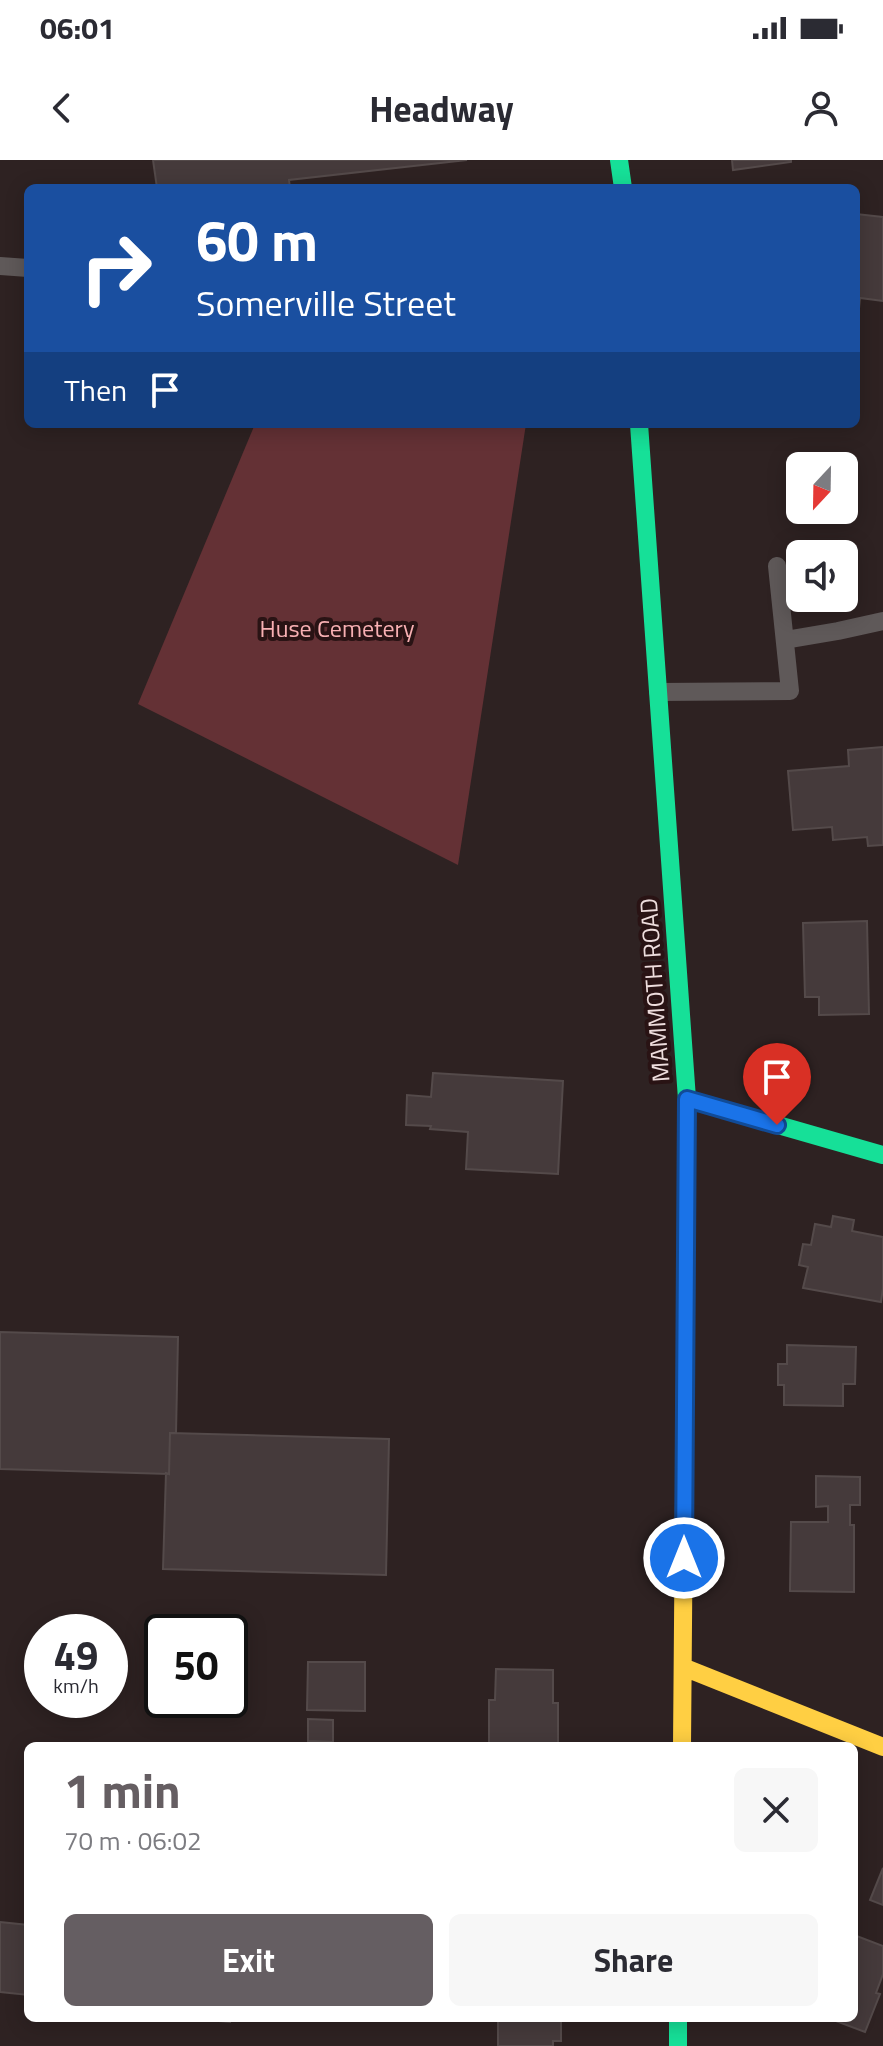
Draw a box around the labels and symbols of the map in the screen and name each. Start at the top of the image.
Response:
north arrow [786,452,858,524]
park label: Huse Cemetery [260,610,415,646]
street label: MAMMOTH ROAD [630,897,678,1083]
pin [743,1043,811,1125]
position arrow [642,1516,726,1600]
speed limit sign: 50 [144,1614,248,1718]

